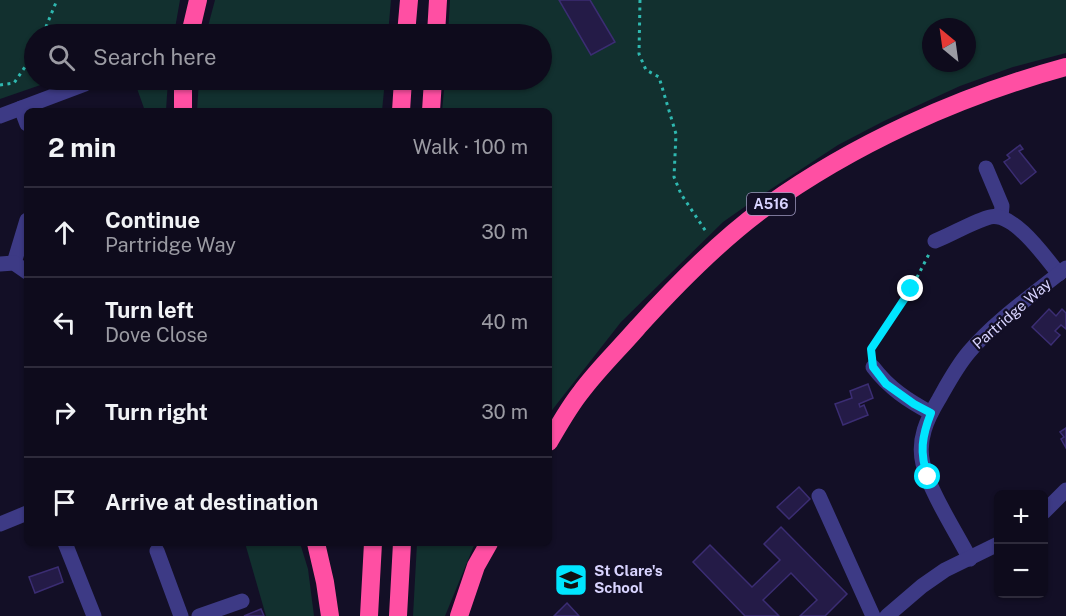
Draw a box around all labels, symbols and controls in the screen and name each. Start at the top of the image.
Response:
north arrow [922,18,976,72]
search box [24,24,552,90]
icon: search [45,41,78,74]
text: Search here [93,44,217,70]
text: 2 min [48,132,116,163]
text: Walk · 100 m [413,135,528,159]
road number: A516 [747,193,795,215]
text: Continue [105,207,200,233]
icon: ahead [48,216,81,249]
text: 30 m [481,220,528,244]
text: Partridge Way [105,233,236,257]
route end [897,275,923,301]
street label: Partridge Way [969,275,1054,352]
text: Turn left [105,297,194,323]
icon: left [48,306,81,339]
text: 40 m [481,310,528,334]
text: Dove Close [105,323,208,347]
icon: right [48,396,81,429]
text: Turn right [105,399,208,425]
text: 30 m [481,400,528,424]
route start [914,463,940,489]
icon: arrive [48,486,81,519]
text: Arrive at destination [105,489,318,515]
map controls [994,490,1048,598]
button: + [994,490,1048,544]
button: − [994,544,1048,598]
school or university icon: St Clare's School [553,562,589,598]
place label: St Clare's School [594,562,663,596]

